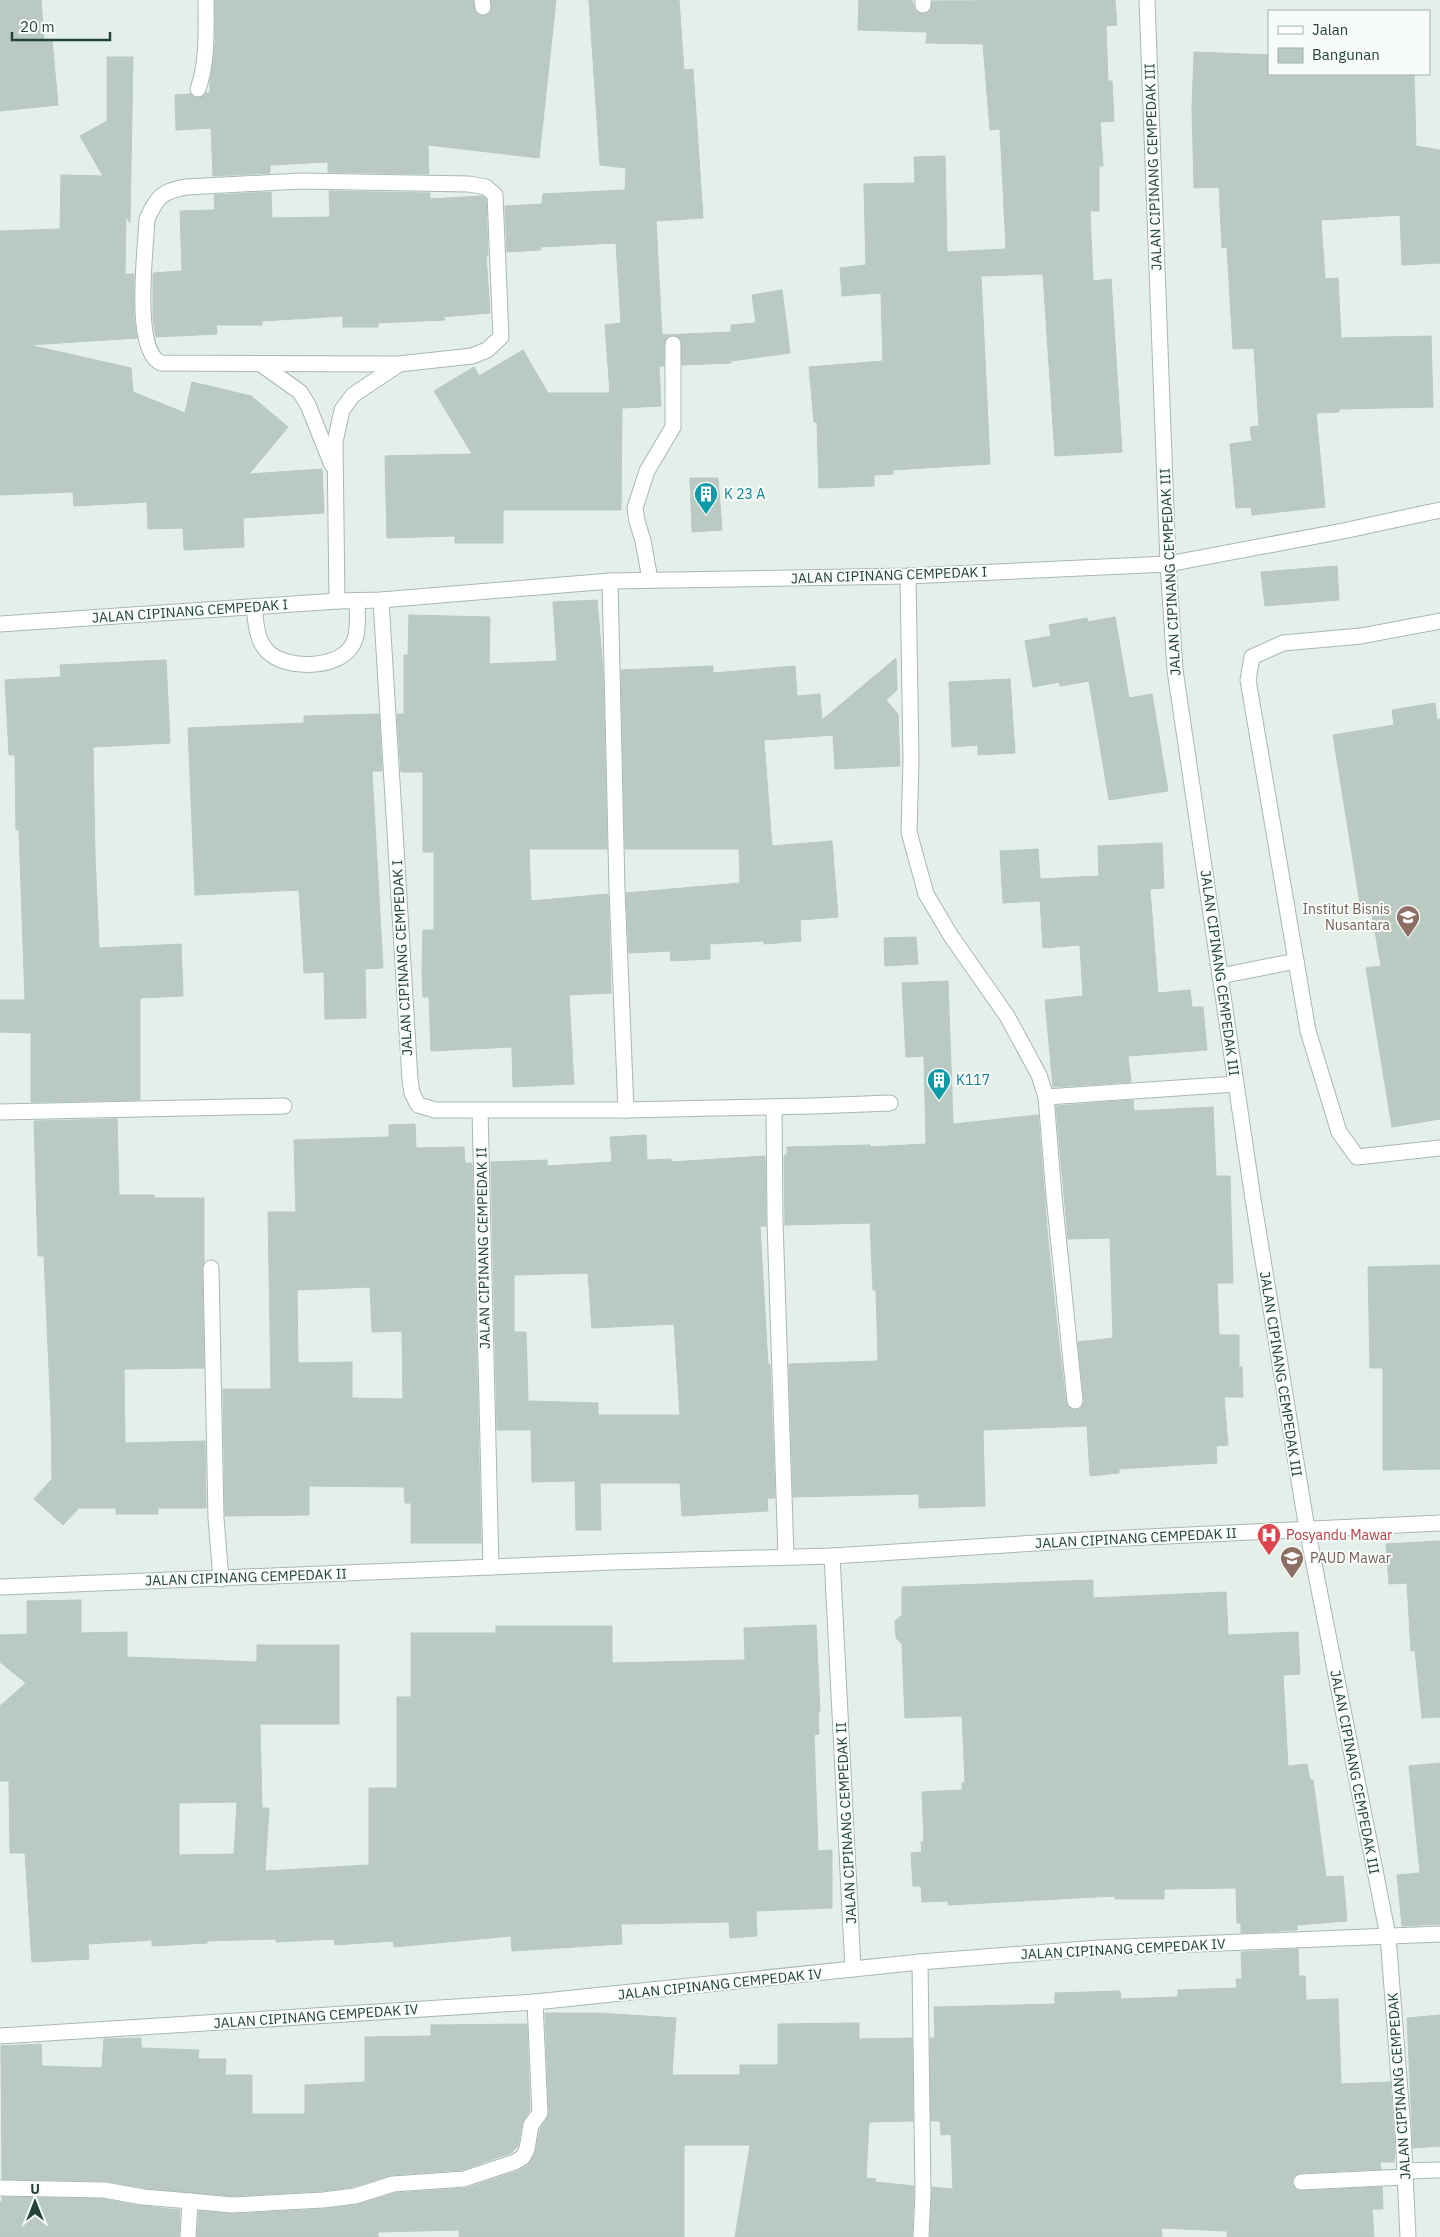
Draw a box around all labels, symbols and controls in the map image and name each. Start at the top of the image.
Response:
scale bar [12,10,110,42]
legend [1268,10,1430,75]
text: 20 m [20,17,55,36]
text: Jalan [1312,20,1348,39]
text: Bangunan [1312,45,1380,64]
street label: JALAN CIPINANG CEMPEDAK III [1140,63,1166,271]
street label: JALAN CIPINANG CEMPEDAK III [1156,468,1184,676]
building icon: K 23 A [693,481,719,515]
place label: K 23 A [724,485,765,503]
street label: JALAN CIPINANG CEMPEDAK I [790,563,988,587]
street label: JALAN CIPINANG CEMPEDAK I [91,595,289,627]
street label: JALAN CIPINANG CEMPEDAK I [388,859,416,1057]
street label: JALAN CIPINANG CEMPEDAK III [1197,869,1243,1077]
place label: Institut Bisnis Nusantara [1303,900,1391,934]
school or university icon: Institut Bisnis Nusantara [1395,904,1421,938]
building icon: K117 [926,1067,952,1101]
place label: K117 [956,1071,990,1089]
street label: JALAN CIPINANG CEMPEDAK II [472,1147,494,1349]
street label: JALAN CIPINANG CEMPEDAK III [1256,1270,1306,1478]
hospital icon: Posyandu Mawar [1256,1522,1282,1556]
street label: JALAN CIPINANG CEMPEDAK II [1035,1524,1237,1552]
place label: Posyandu Mawar [1286,1526,1392,1544]
school or university icon: PAUD Mawar [1279,1545,1305,1579]
place label: PAUD Mawar [1310,1549,1391,1567]
street label: JALAN CIPINANG CEMPEDAK II [145,1564,347,1590]
street label: JALAN CIPINANG CEMPEDAK III [1326,1668,1384,1876]
street label: JALAN CIPINANG CEMPEDAK II [832,1722,860,1924]
street label: JALAN CIPINANG CEMPEDAK IV [1020,1935,1226,1963]
street label: JALAN CIPINANG CEMPEDAK IV [617,1964,823,2004]
street label: JALAN CIPINANG CEMPEDAK [1383,1992,1415,2180]
street label: JALAN CIPINANG CEMPEDAK IV [213,2000,419,2032]
north arrow [10,2177,60,2227]
text: U [30,2180,40,2198]

